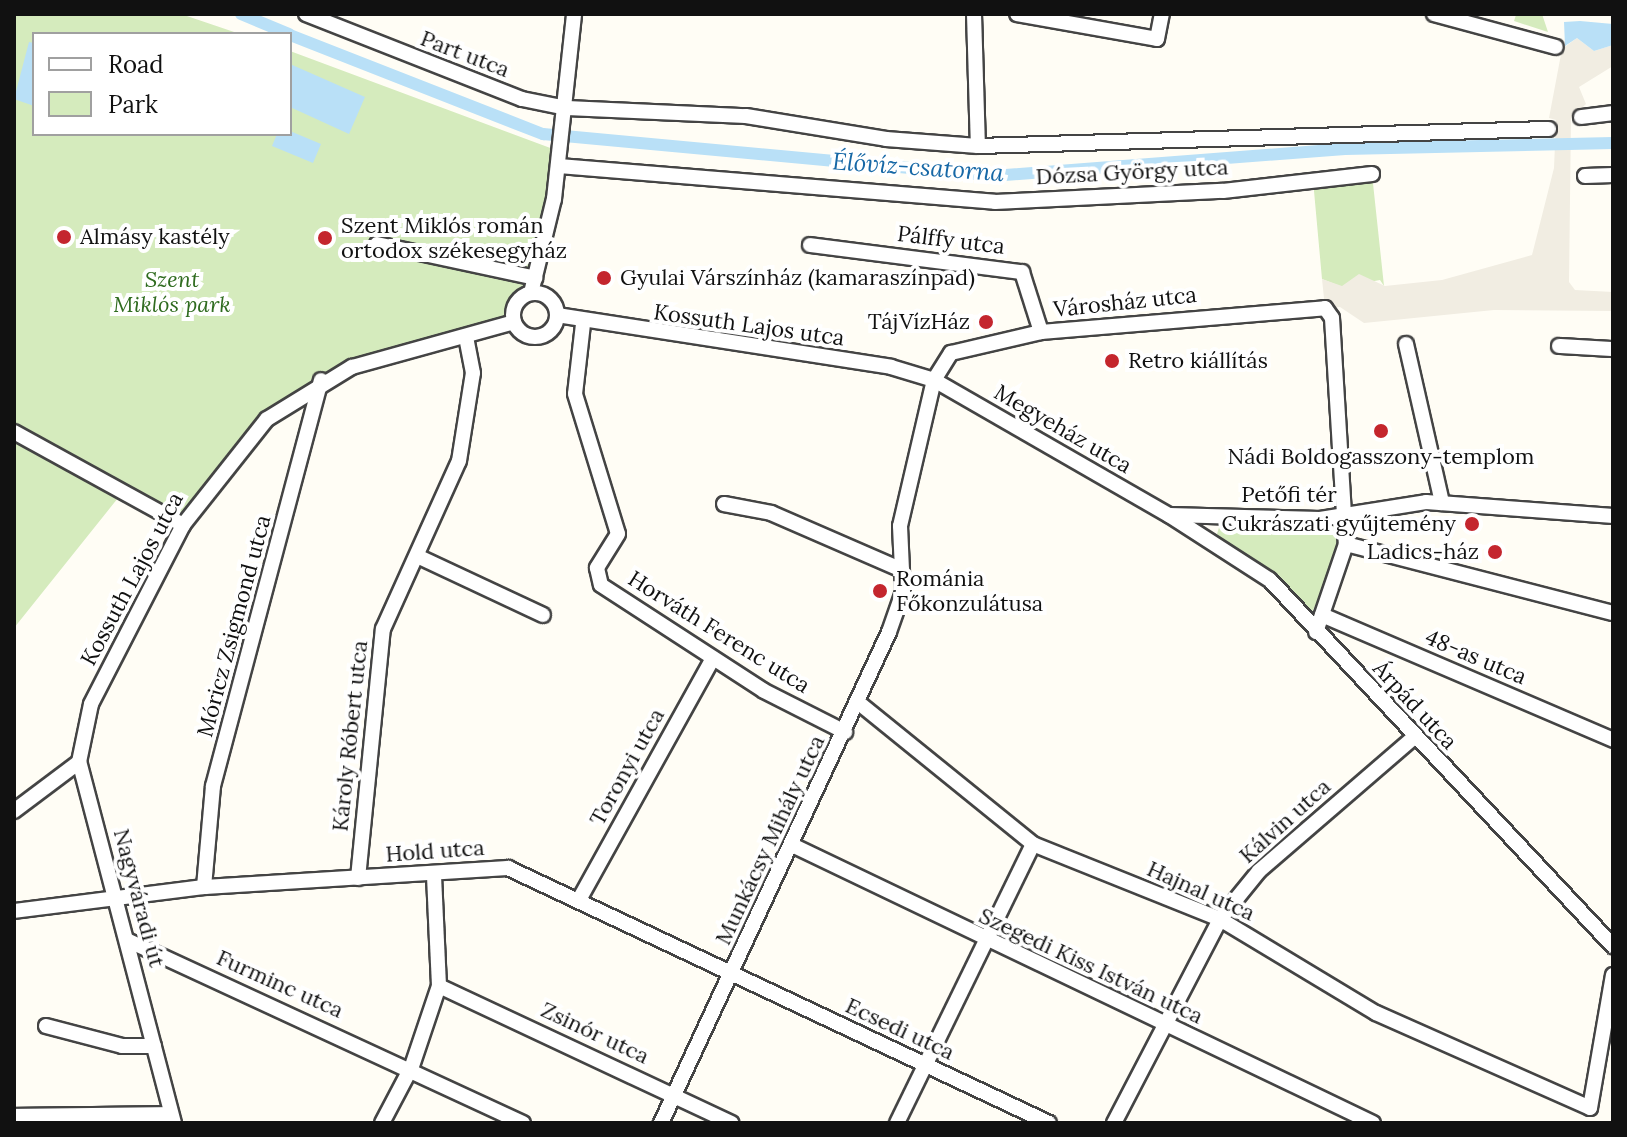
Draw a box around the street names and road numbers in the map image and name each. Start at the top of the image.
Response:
street label: Part utca [417,25,513,83]
street label: Dózsa György utca [1035,154,1229,190]
street label: Pálffy utca [896,220,1006,260]
street label: Városház utca [1052,281,1198,323]
street label: Kossuth Lajos utca [652,299,846,351]
street label: Megyeház utca [990,379,1136,479]
street label: Petőfi tér [1241,482,1337,508]
street label: Kossuth Lajos utca [75,488,189,670]
street label: Móricz Zsigmond utca [192,512,276,740]
street label: Horváth Ferenc utca [623,565,815,699]
street label: 48-as utca [1422,624,1530,690]
street label: Károly Róbert utca [327,639,373,833]
street label: Árpád utca [1367,655,1463,755]
street label: Toronyi utca [584,704,670,830]
street label: Munkácsy Mihály utca [710,731,830,949]
street label: Kálvin utca [1234,773,1336,869]
street label: Nagyváradi út [108,826,170,970]
street label: Hold utca [385,834,485,868]
street label: Hajnal utca [1143,856,1259,926]
street label: Szegedi Kiss István utca [975,902,1207,1030]
street label: Furminc utca [213,944,347,1024]
street label: Ecsedi utca [841,992,959,1066]
street label: Zsinór utca [537,997,653,1069]

